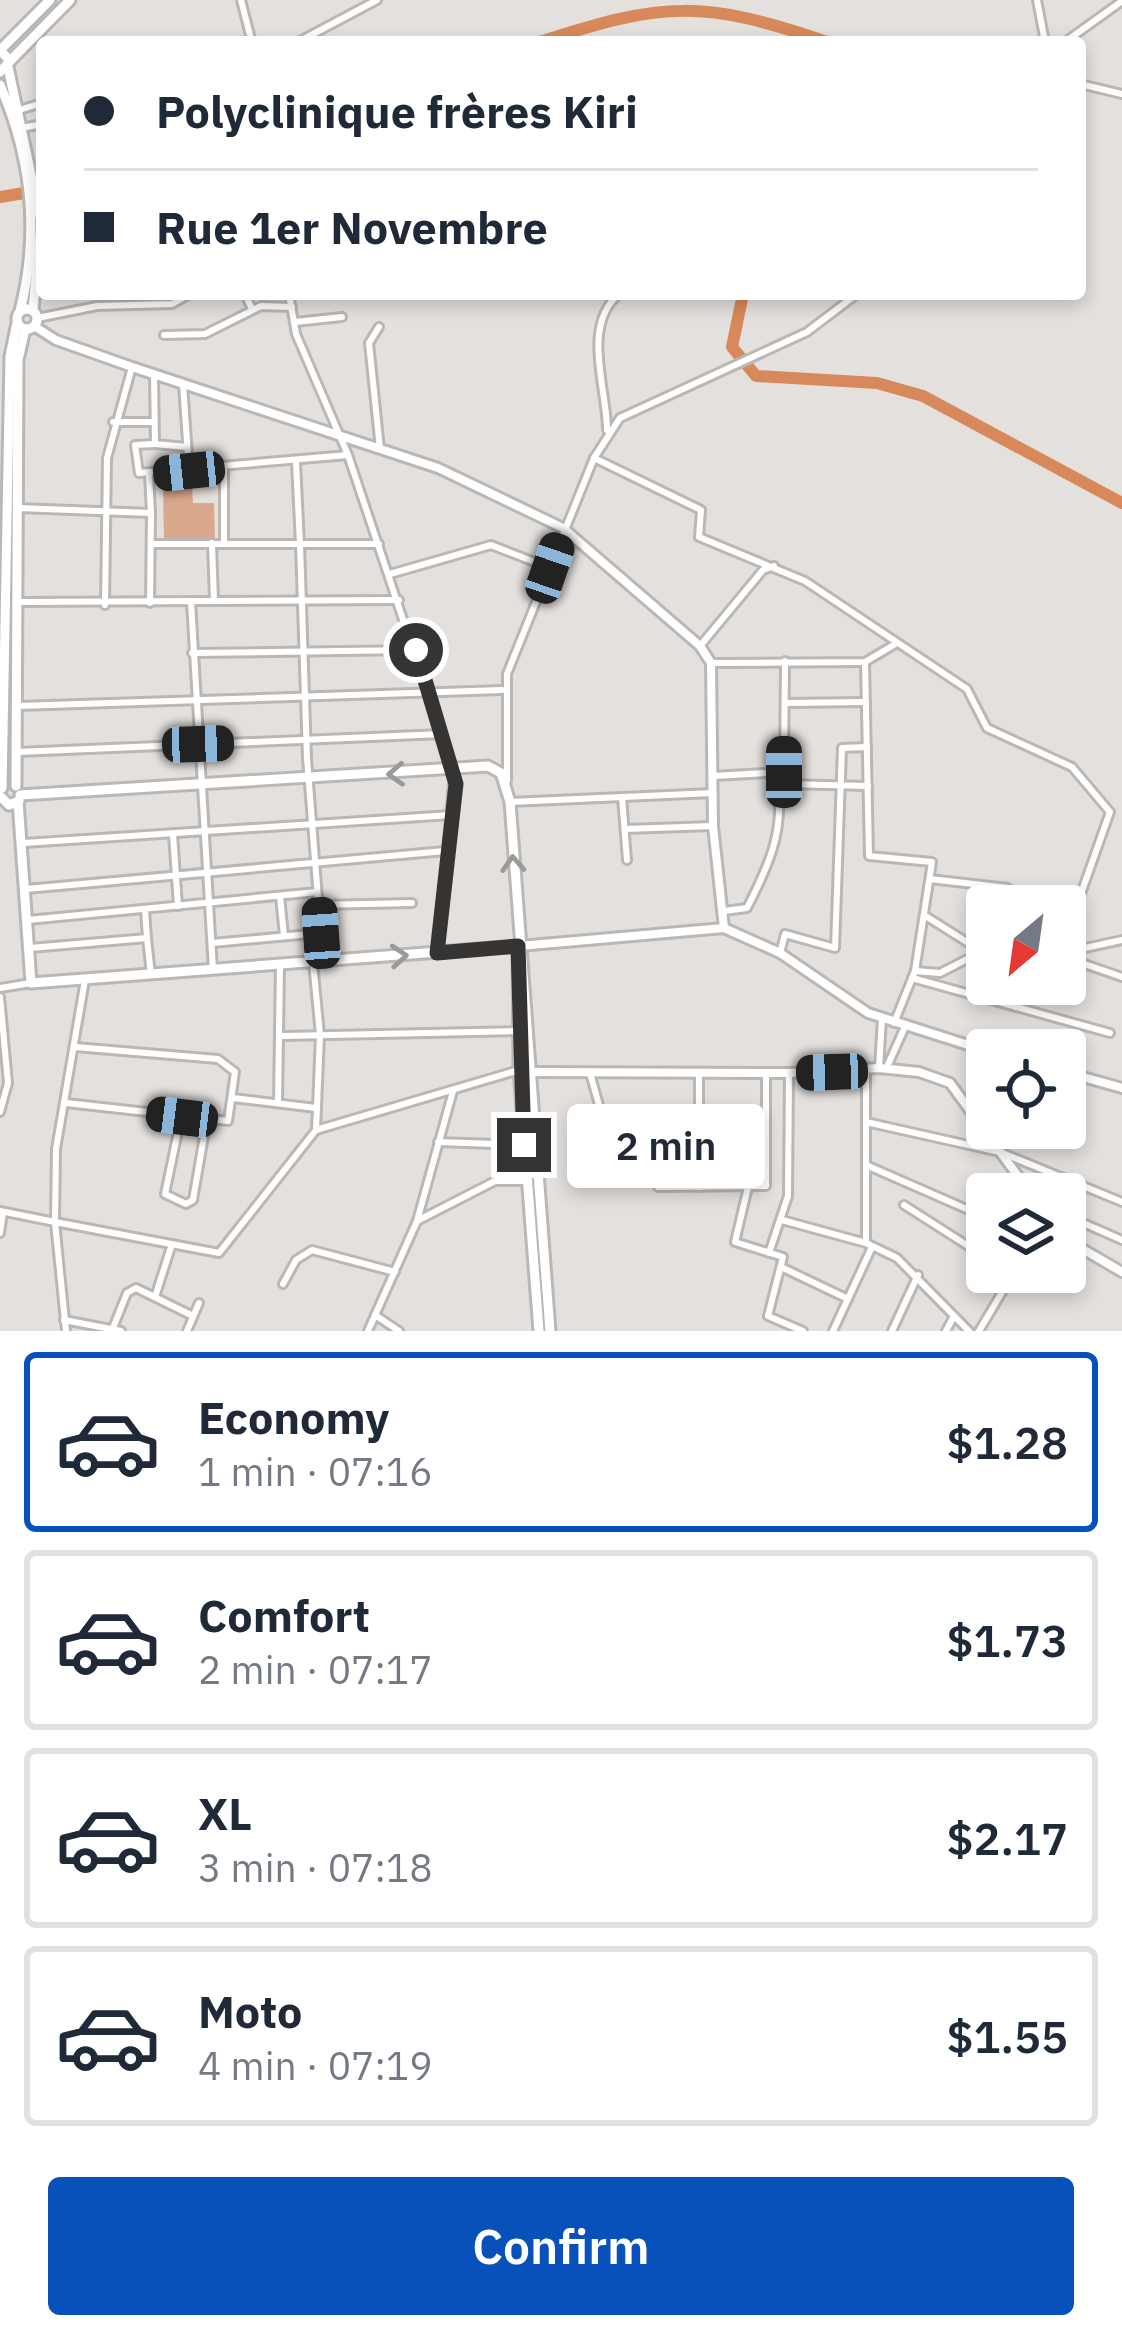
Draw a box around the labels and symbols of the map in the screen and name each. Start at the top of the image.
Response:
car [151,449,227,493]
car [521,528,579,608]
route start [389,623,443,677]
car [161,725,235,763]
car [766,736,802,808]
one-way arrow [386,761,405,787]
one-way arrow [500,854,526,873]
north arrow [966,885,1086,1005]
car [301,896,341,970]
one-way arrow [390,943,409,969]
car [795,1053,869,1091]
car [144,1095,220,1139]
callout: 2 min [566,1103,764,1187]
route end [497,1118,551,1172]

